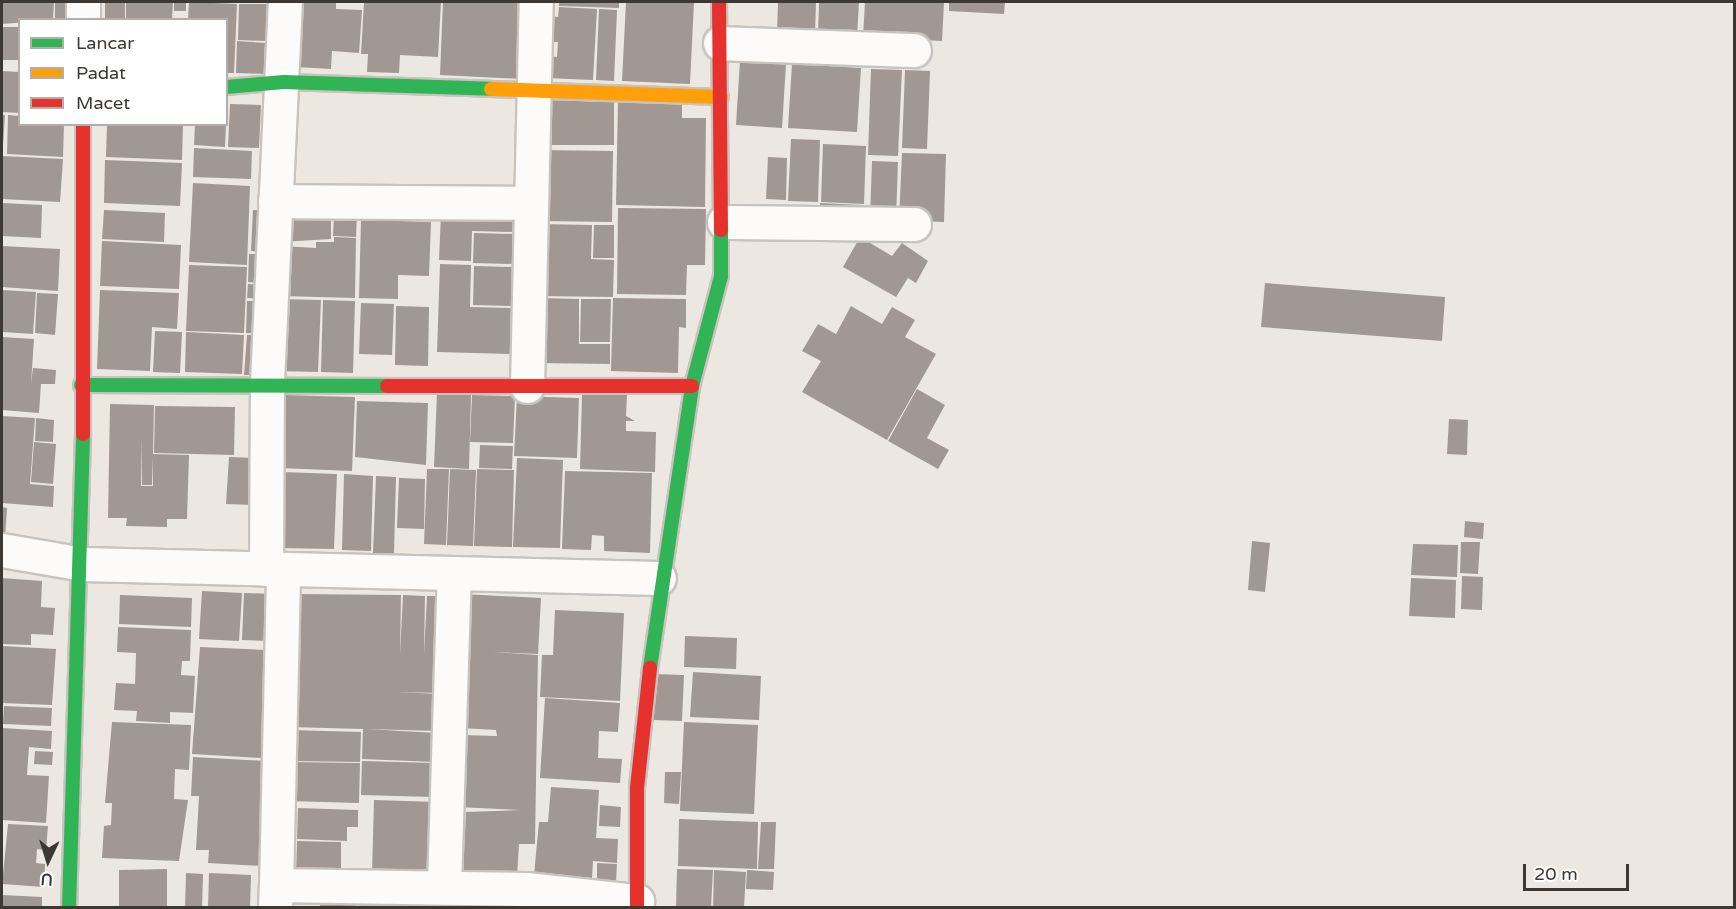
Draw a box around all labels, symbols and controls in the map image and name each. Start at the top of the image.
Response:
legend [18,18,228,126]
text: Lancar [76,32,134,54]
text: Padat [76,62,126,84]
text: Macet [76,92,130,114]
north arrow [18,831,78,891]
scale bar [1526,852,1632,890]
text: 20 m [1534,863,1578,885]
text: U [40,869,54,889]

